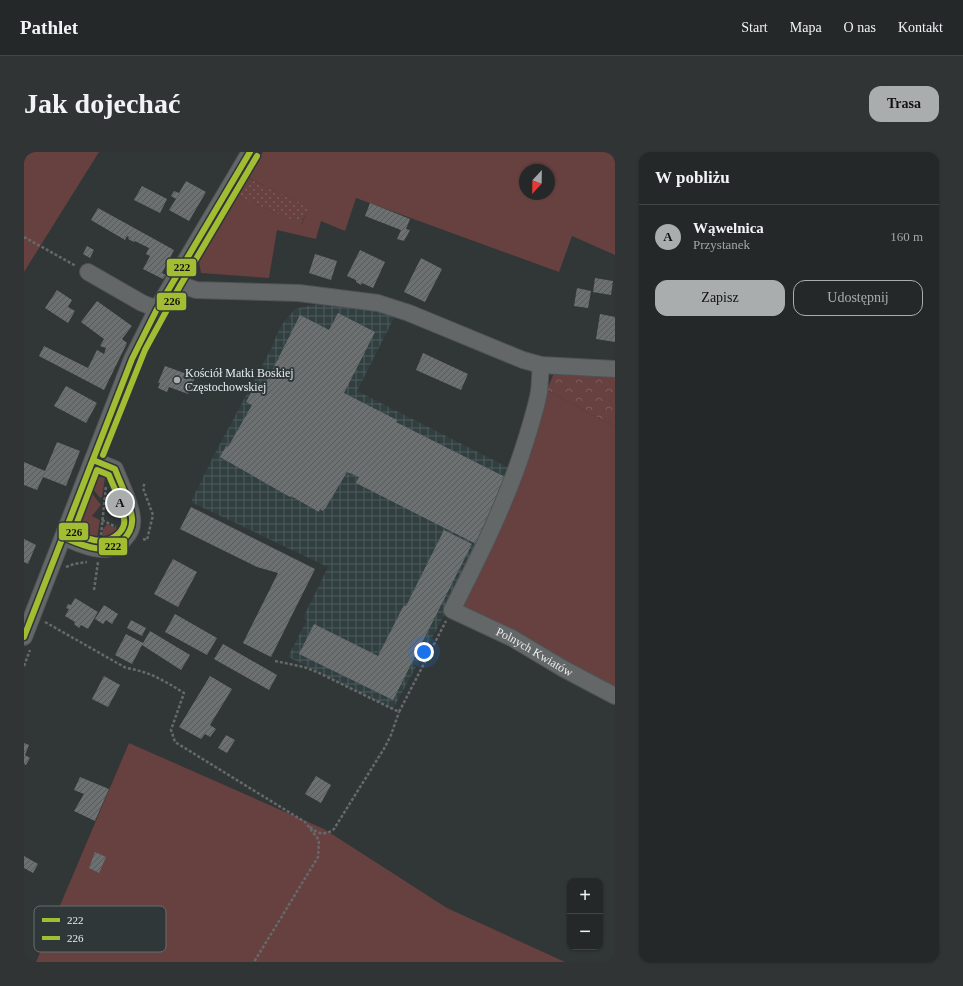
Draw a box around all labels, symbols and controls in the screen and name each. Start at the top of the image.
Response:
text: Pathlet [20,17,78,38]
text: Start [741,20,768,35]
text: Mapa [790,20,822,35]
text: O nas [844,20,876,35]
text: Kontakt [898,20,943,35]
button: Trasa [869,86,939,122]
text: Jak dojechać [24,88,180,119]
north arrow [519,164,555,200]
text: W pobliżu [655,168,730,187]
text: Wąwelnica [693,220,764,236]
text: A [663,229,673,244]
text: 160 m [890,229,923,244]
text: Przystanek [693,237,750,252]
line badge: 222 [166,258,197,277]
text: 222 [174,261,191,273]
button: Zapisz [655,280,785,316]
button: Udostępnij [793,280,923,316]
line badge: 226 [156,292,187,311]
text: 226 [164,295,181,307]
place label: Kościół Matki Boskiej Częstochowskiej [185,366,294,394]
marker: Kościół Matki Boskiej Częstochowskiej [172,375,182,385]
pin: A [107,488,133,518]
line badge: 226 [58,522,89,541]
text: 226 [66,526,83,538]
line badge: 222 [98,537,128,556]
text: 222 [105,540,122,552]
street label: Polnych Kwiatów [494,625,575,680]
your location [414,642,434,662]
map controls [567,878,603,950]
button: + [567,878,603,914]
legend [34,906,166,952]
text: 222 [67,914,84,926]
button: − [567,914,603,950]
text: 226 [67,932,84,944]

